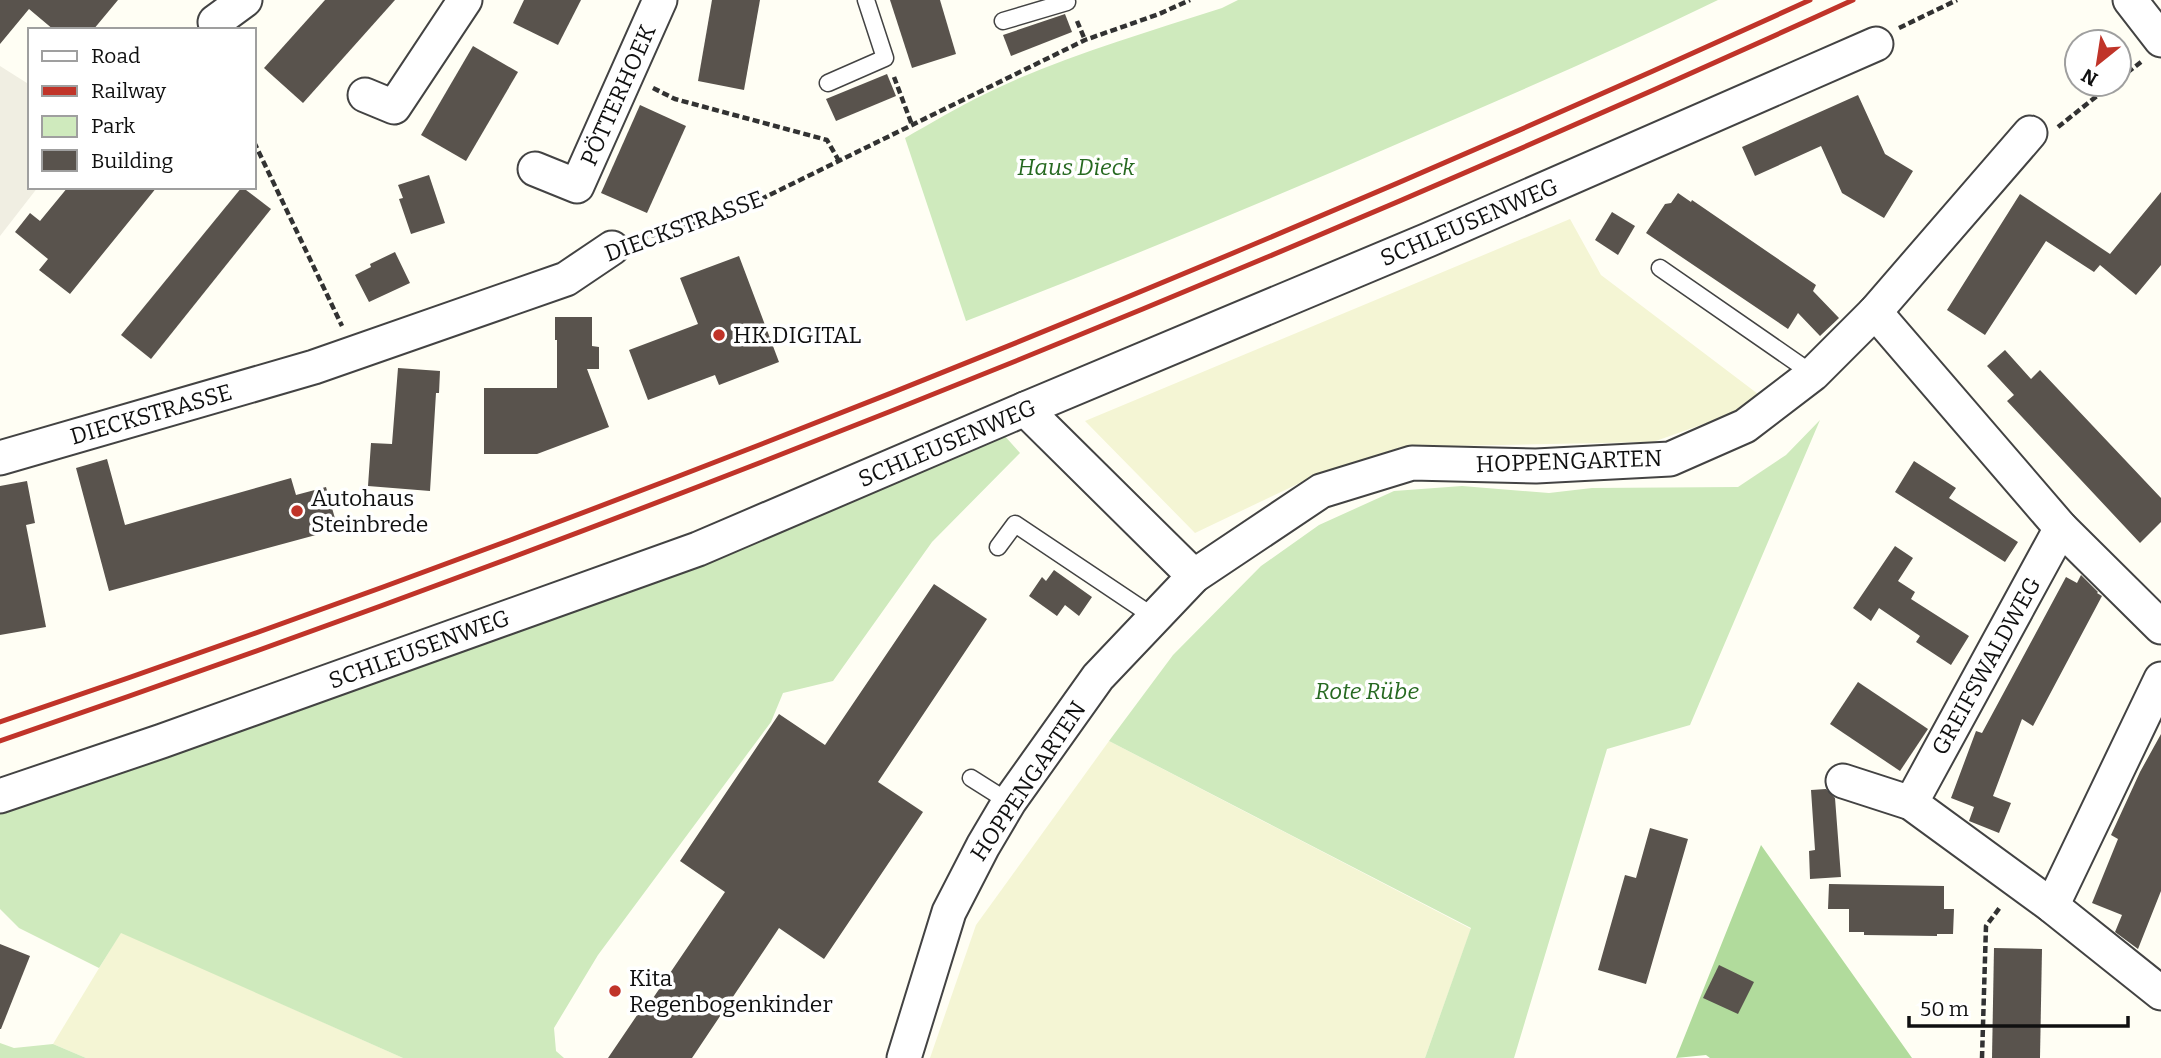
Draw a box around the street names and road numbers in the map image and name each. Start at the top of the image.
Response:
street label: PÖTTERHOEK [574,20,662,170]
street label: SCHLEUSENWEG [1376,172,1562,272]
street label: DIECKSTRASSE [601,184,767,268]
street label: DIECKSTRASSE [67,378,235,450]
street label: SCHLEUSENWEG [854,393,1040,493]
street label: HOPPENGARTEN [1475,444,1663,478]
street label: GREIFSWALDWEG [1926,572,2046,760]
street label: SCHLEUSENWEG [325,603,513,695]
street label: HOPPENGARTEN [964,696,1092,866]

